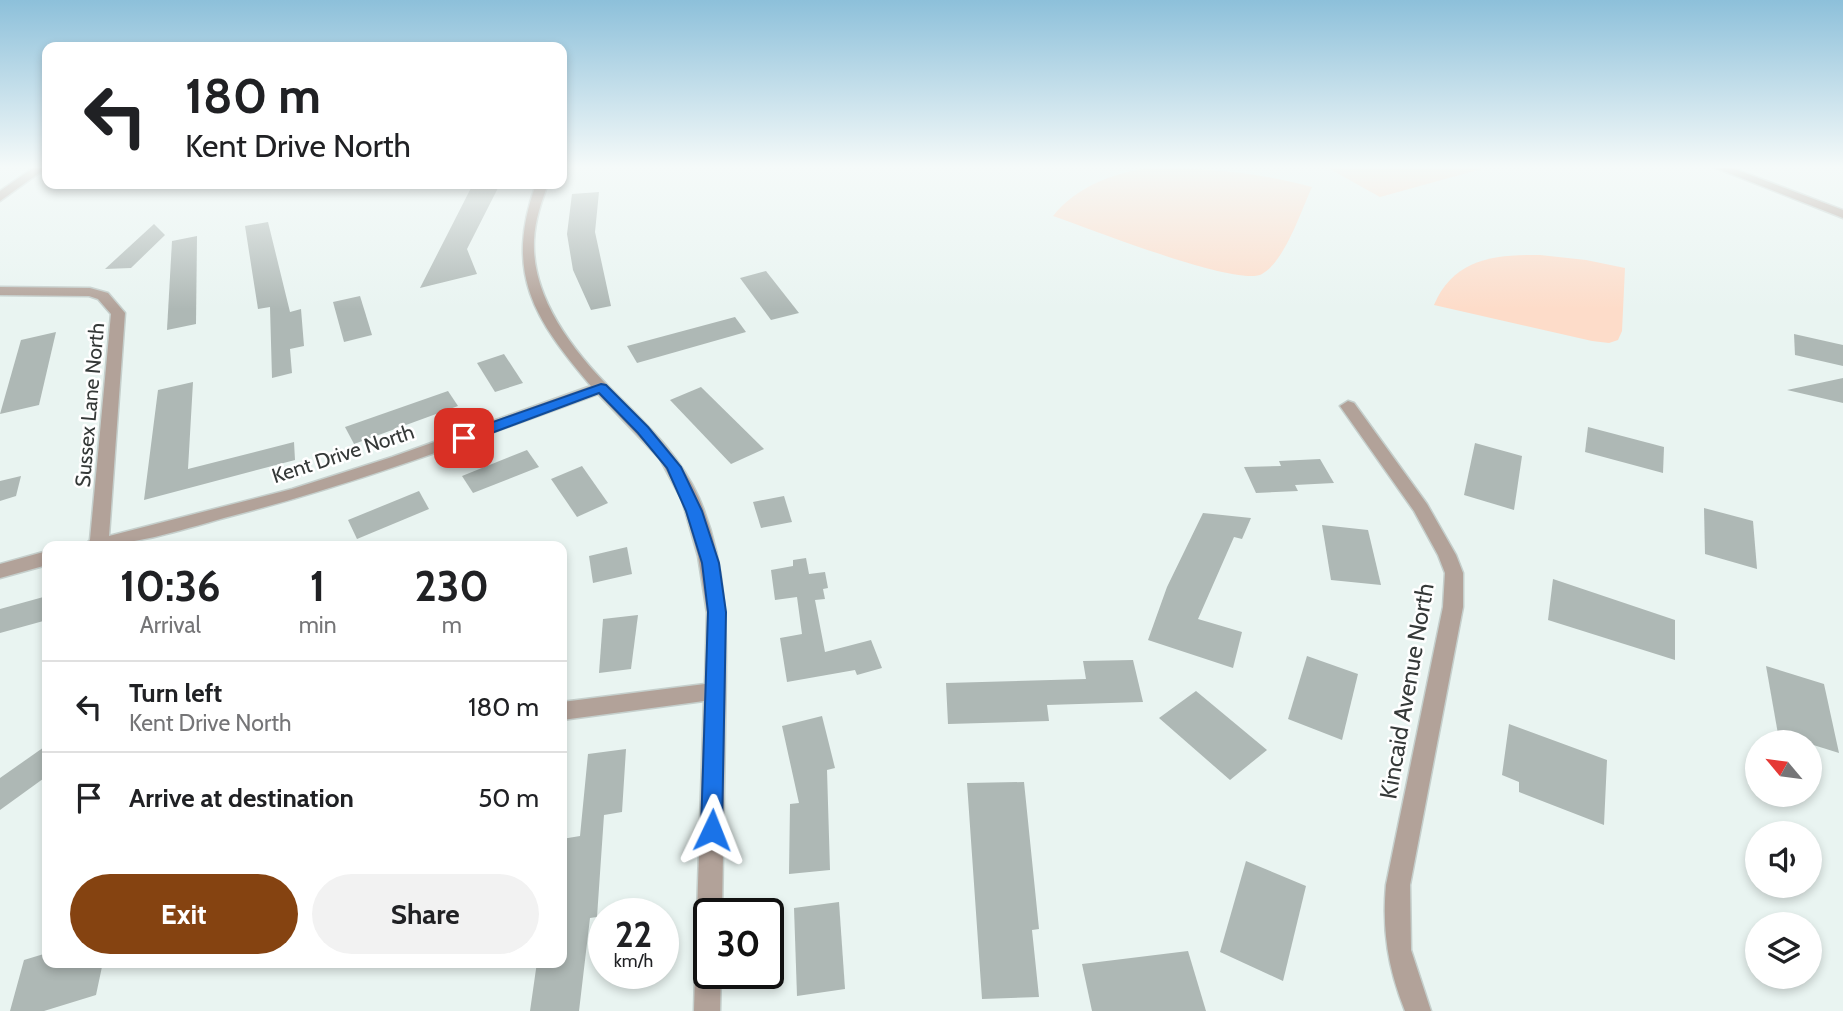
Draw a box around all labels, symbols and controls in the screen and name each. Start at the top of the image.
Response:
text: 180 m [185,66,321,125]
icon: left [70,70,161,161]
text: Kent Drive North [185,126,411,165]
street label: Sussex Lane North [70,322,109,488]
pin [434,408,494,468]
street label: Kent Drive North [268,419,417,488]
icon: arrive [445,419,483,457]
text: 10:36 [120,560,221,612]
text: 1 [310,560,325,612]
text: 230 [414,560,489,612]
street label: Kincaid Avenue North [1373,581,1440,801]
text: Arrival [140,611,201,639]
text: min [299,611,337,639]
text: m [442,611,462,639]
text: Turn left [129,677,222,709]
icon: left [70,688,108,726]
text: 180 m [468,691,539,723]
text: Kent Drive North [129,709,291,737]
north arrow [1745,730,1822,807]
map controls [1745,730,1822,989]
icon: arrive [70,779,108,817]
text: Arrive at destination [129,782,354,814]
text: 50 m [478,782,539,814]
position arrow [675,793,749,867]
button: sound [1745,821,1822,898]
button: Exit [70,874,298,954]
button: Share [312,874,539,954]
speed limit sign: 30 [693,898,784,989]
button: layers [1745,912,1822,989]
text: 22 [615,913,652,956]
text: km/h [614,950,653,972]

